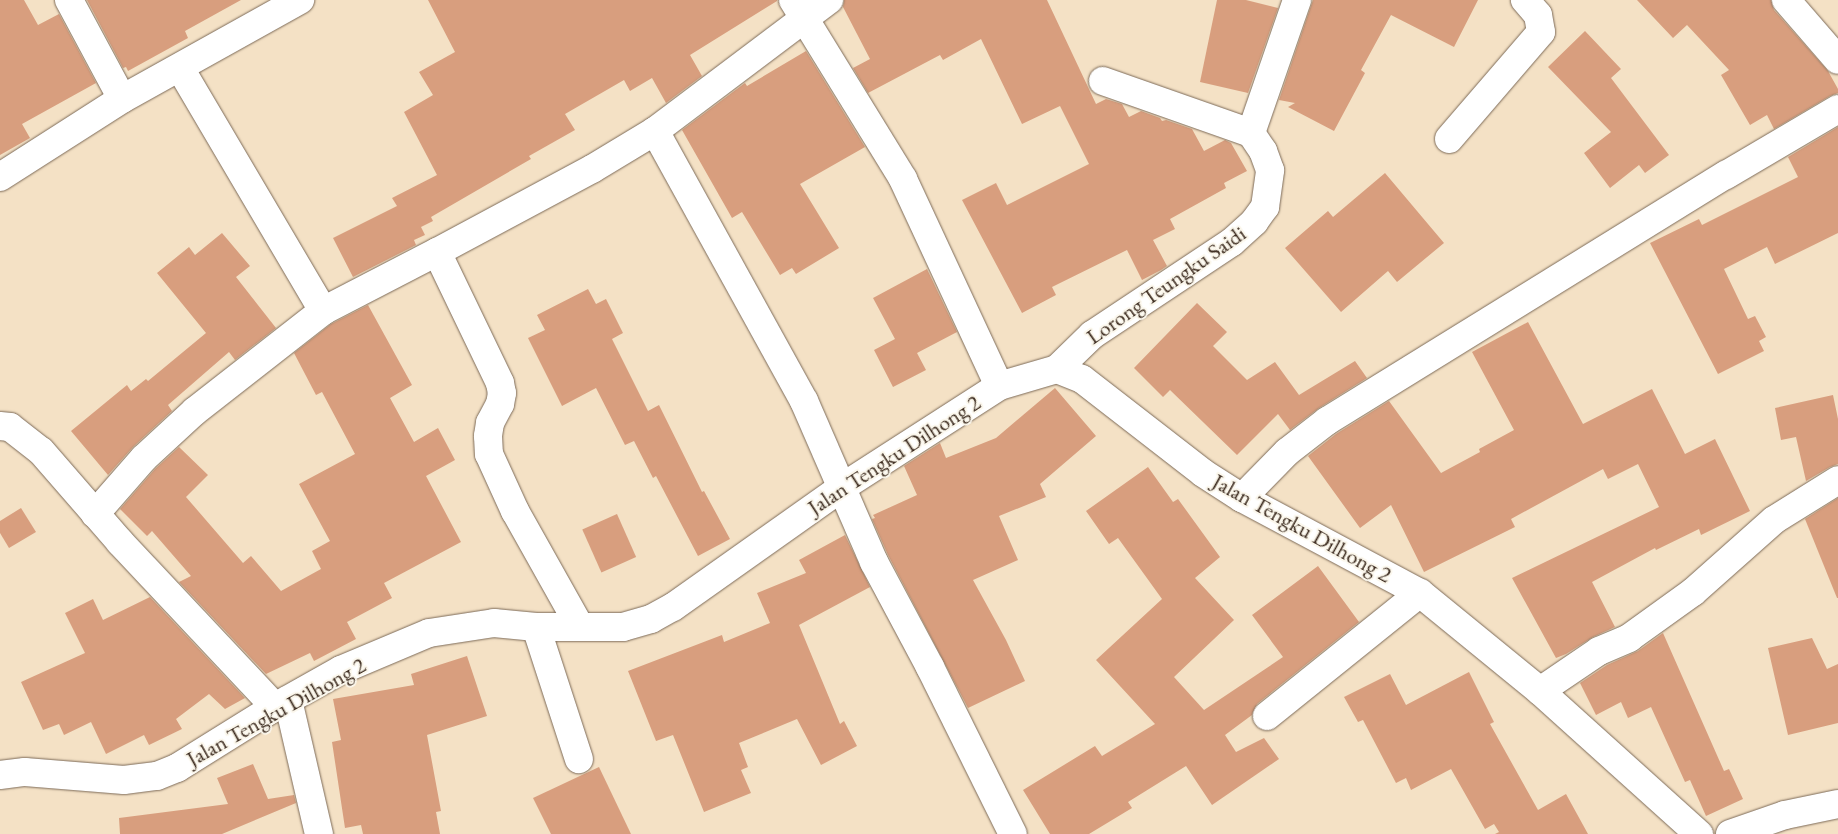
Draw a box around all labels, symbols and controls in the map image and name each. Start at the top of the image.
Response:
street label: Lorong Teungku Saidi [1081,220,1251,350]
street label: Jalan Tengku Dilhong 2 [803,389,985,521]
street label: Jalan Tengku Dilhong 2 [1208,468,1396,588]
street label: Jalan Tengku Dilhong 2 [182,652,370,772]

